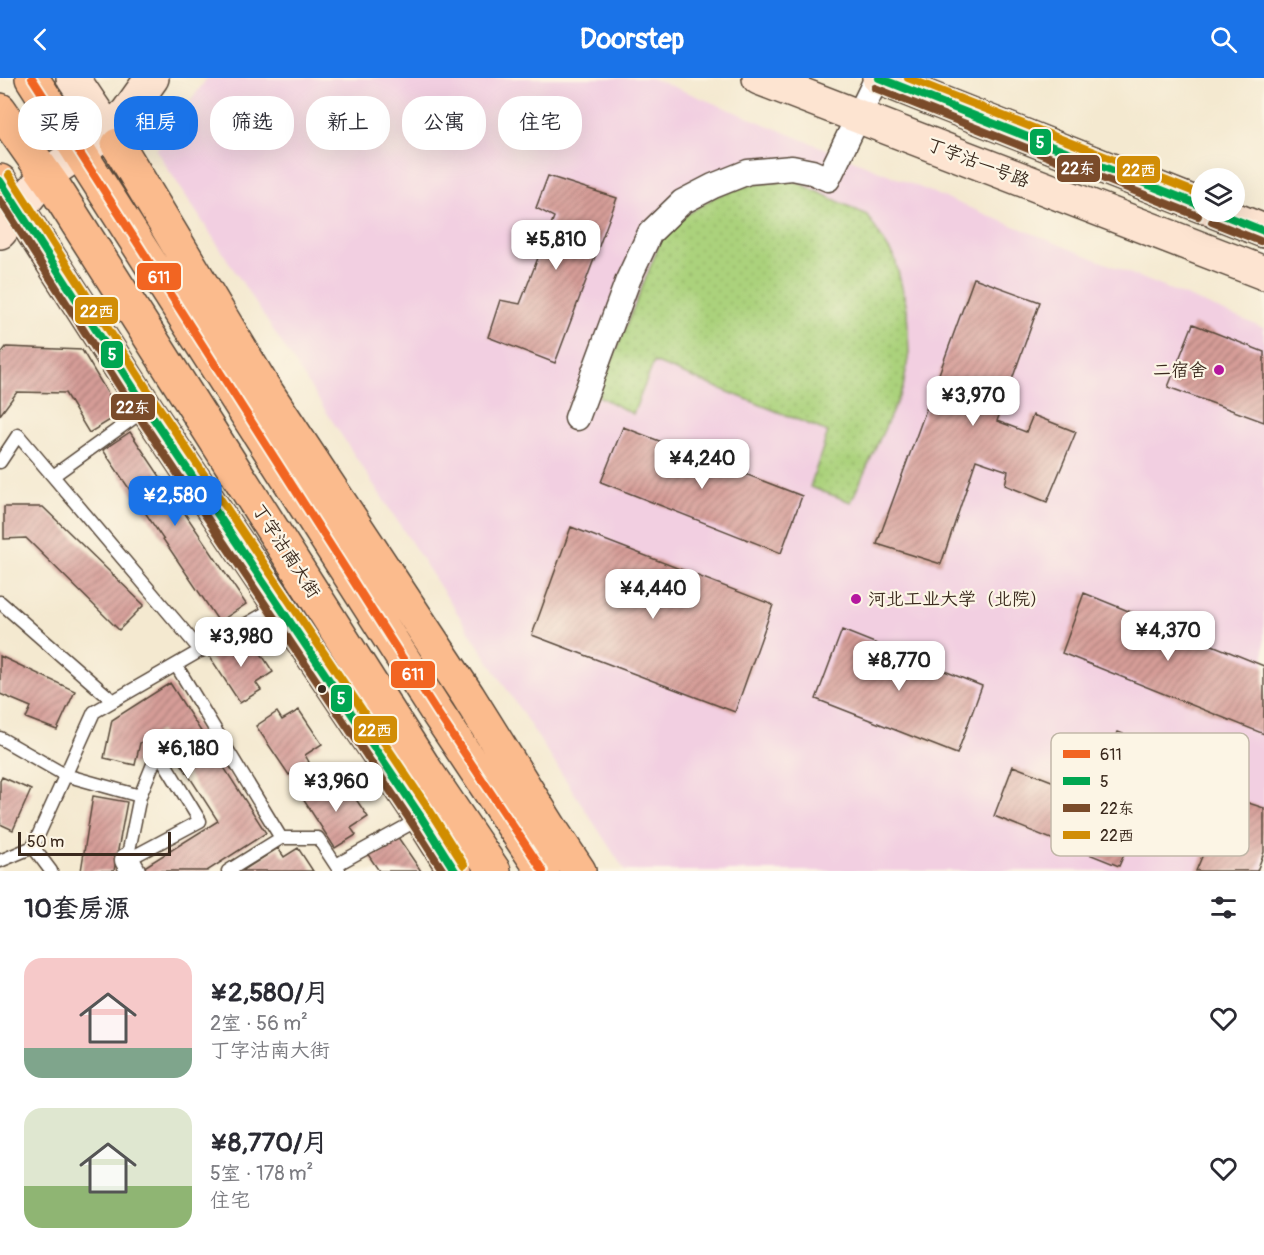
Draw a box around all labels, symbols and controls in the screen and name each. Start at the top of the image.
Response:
icon: back [24,23,57,56]
text: Doorstep [580,23,684,56]
icon: search [1207,23,1240,56]
chip: 买房 [18,96,102,150]
chip: 租房 [114,96,198,150]
chip: 筛选 [210,96,294,150]
chip: 新上 [306,96,390,150]
chip: 公寓 [402,96,486,150]
chip: 住宅 [498,96,582,150]
line badge: 5 [1029,128,1052,156]
street label: 丁字沽一号路 [923,133,1033,193]
text: 5 [1036,133,1045,153]
line badge: 22东 [1056,154,1101,183]
line badge: 22西 [1116,155,1161,184]
text: 22东 [1061,159,1095,179]
text: 22西 [1122,161,1156,181]
map controls [1191,168,1245,222]
button: layers [1191,168,1245,222]
pin: ¥5,810 [507,220,605,271]
text: ¥5,810 [525,227,587,252]
line badge: 611 [136,262,182,291]
text: 611 [148,268,170,288]
line badge: 22西 [74,296,119,325]
text: 22西 [80,302,114,322]
line badge: 5 [100,340,124,369]
text: 5 [108,345,117,365]
place label: 二宿舍 [1153,359,1207,382]
marker: 二宿舍 [1212,363,1226,377]
pin: ¥3,970 [924,376,1022,427]
text: ¥3,970 [941,383,1005,408]
line badge: 22东 [110,393,156,421]
text: 22东 [116,398,150,418]
pin: ¥4,240 [653,439,751,490]
text: ¥4,240 [669,446,736,471]
pin: ¥2,580 [126,476,224,527]
text: ¥2,580 [143,483,207,508]
street label: 丁字沽南大街 [247,499,325,603]
pin: ¥4,440 [604,569,702,620]
text: ¥4,440 [619,576,687,601]
place label: 河北工业大学（北院） [868,588,1048,611]
marker: 河北工业大学（北院） [849,592,863,606]
pin: ¥4,370 [1119,611,1217,662]
pin: ¥3,980 [192,617,290,668]
text: ¥4,370 [1135,618,1201,643]
text: ¥3,980 [209,624,273,649]
pin: ¥8,770 [850,641,948,692]
text: ¥8,770 [867,648,931,673]
line badge: 611 [390,660,436,689]
text: 611 [402,665,424,685]
unlabelled marker [316,683,328,695]
line badge: 5 [330,684,353,713]
text: 5 [337,689,346,709]
line badge: 22西 [353,715,398,744]
text: 22西 [358,721,392,741]
pin: ¥6,180 [139,729,237,780]
legend [1051,733,1249,856]
text: ¥6,180 [157,736,219,761]
text: 611 [1100,745,1122,765]
pin: ¥3,960 [287,762,385,813]
text: ¥3,960 [303,769,369,794]
text: 5 [1100,772,1109,792]
text: 22东 [1100,799,1134,819]
text: 22西 [1100,826,1134,846]
scale bar [18,829,171,856]
text: 50 m [27,832,64,852]
icon: filters [1207,891,1240,924]
text: 10套房源 [24,893,130,925]
text: ¥2,580/月 [210,977,329,1009]
icon: home [72,982,144,1054]
icon: heart [1207,1002,1240,1035]
text: 2室 · 56 m² [210,1011,308,1036]
text: 丁字沽南大街 [210,1038,330,1063]
text: ¥8,770/月 [210,1127,328,1159]
icon: home [72,1132,144,1204]
icon: heart [1207,1152,1240,1185]
text: 5室 · 178 m² [210,1161,313,1186]
text: 住宅 [210,1188,250,1213]

